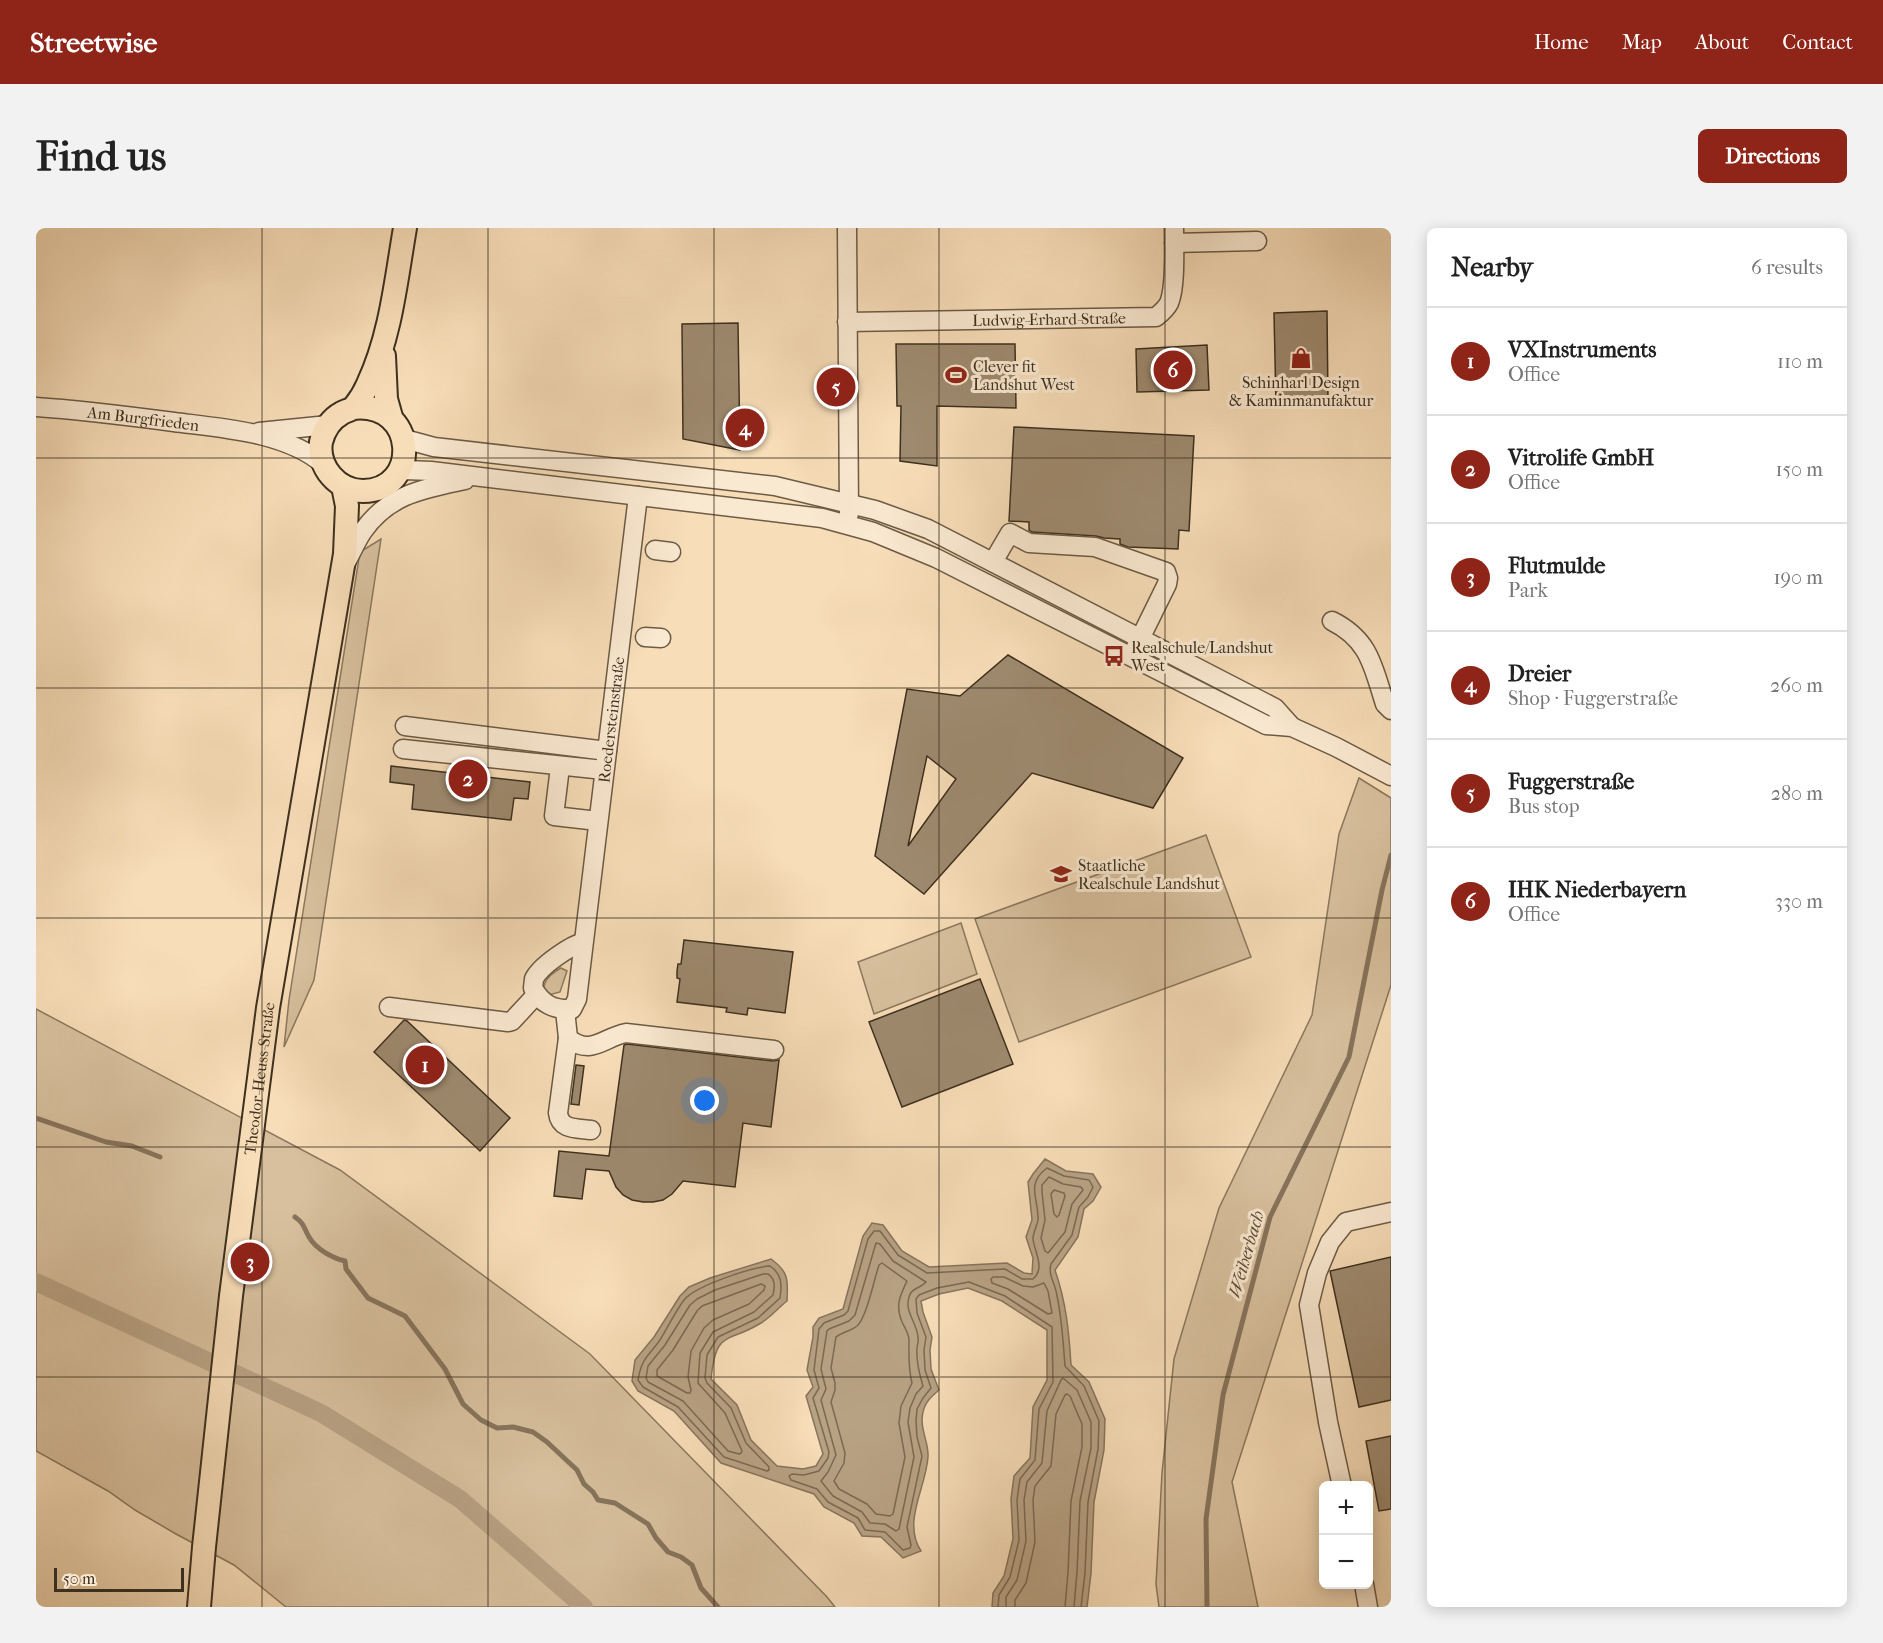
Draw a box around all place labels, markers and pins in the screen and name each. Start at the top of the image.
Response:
shop icon: Schinharl Design & Kaminmanufaktur [1289,346,1313,370]
pin: 6 [1154,348,1192,392]
place label: Clever fit Landshut West [973,357,1075,394]
sports icon: Clever fit Landshut West [944,363,968,387]
pin: 5 [816,364,856,410]
place label: Schinharl Design & Kaminmanufaktur [1229,373,1373,410]
pin: 4 [726,406,764,450]
place label: Realschule/Landshut West [1130,638,1274,675]
bus stop icon: Realschule/Landshut West [1102,644,1126,668]
pin: 2 [448,756,488,802]
place label: Staatliche Realschule Landshut [1078,856,1220,893]
school or university icon: Staatliche Realschule Landshut [1049,862,1073,886]
pin: 1 [406,1042,444,1088]
pin: 3 [230,1240,270,1284]

